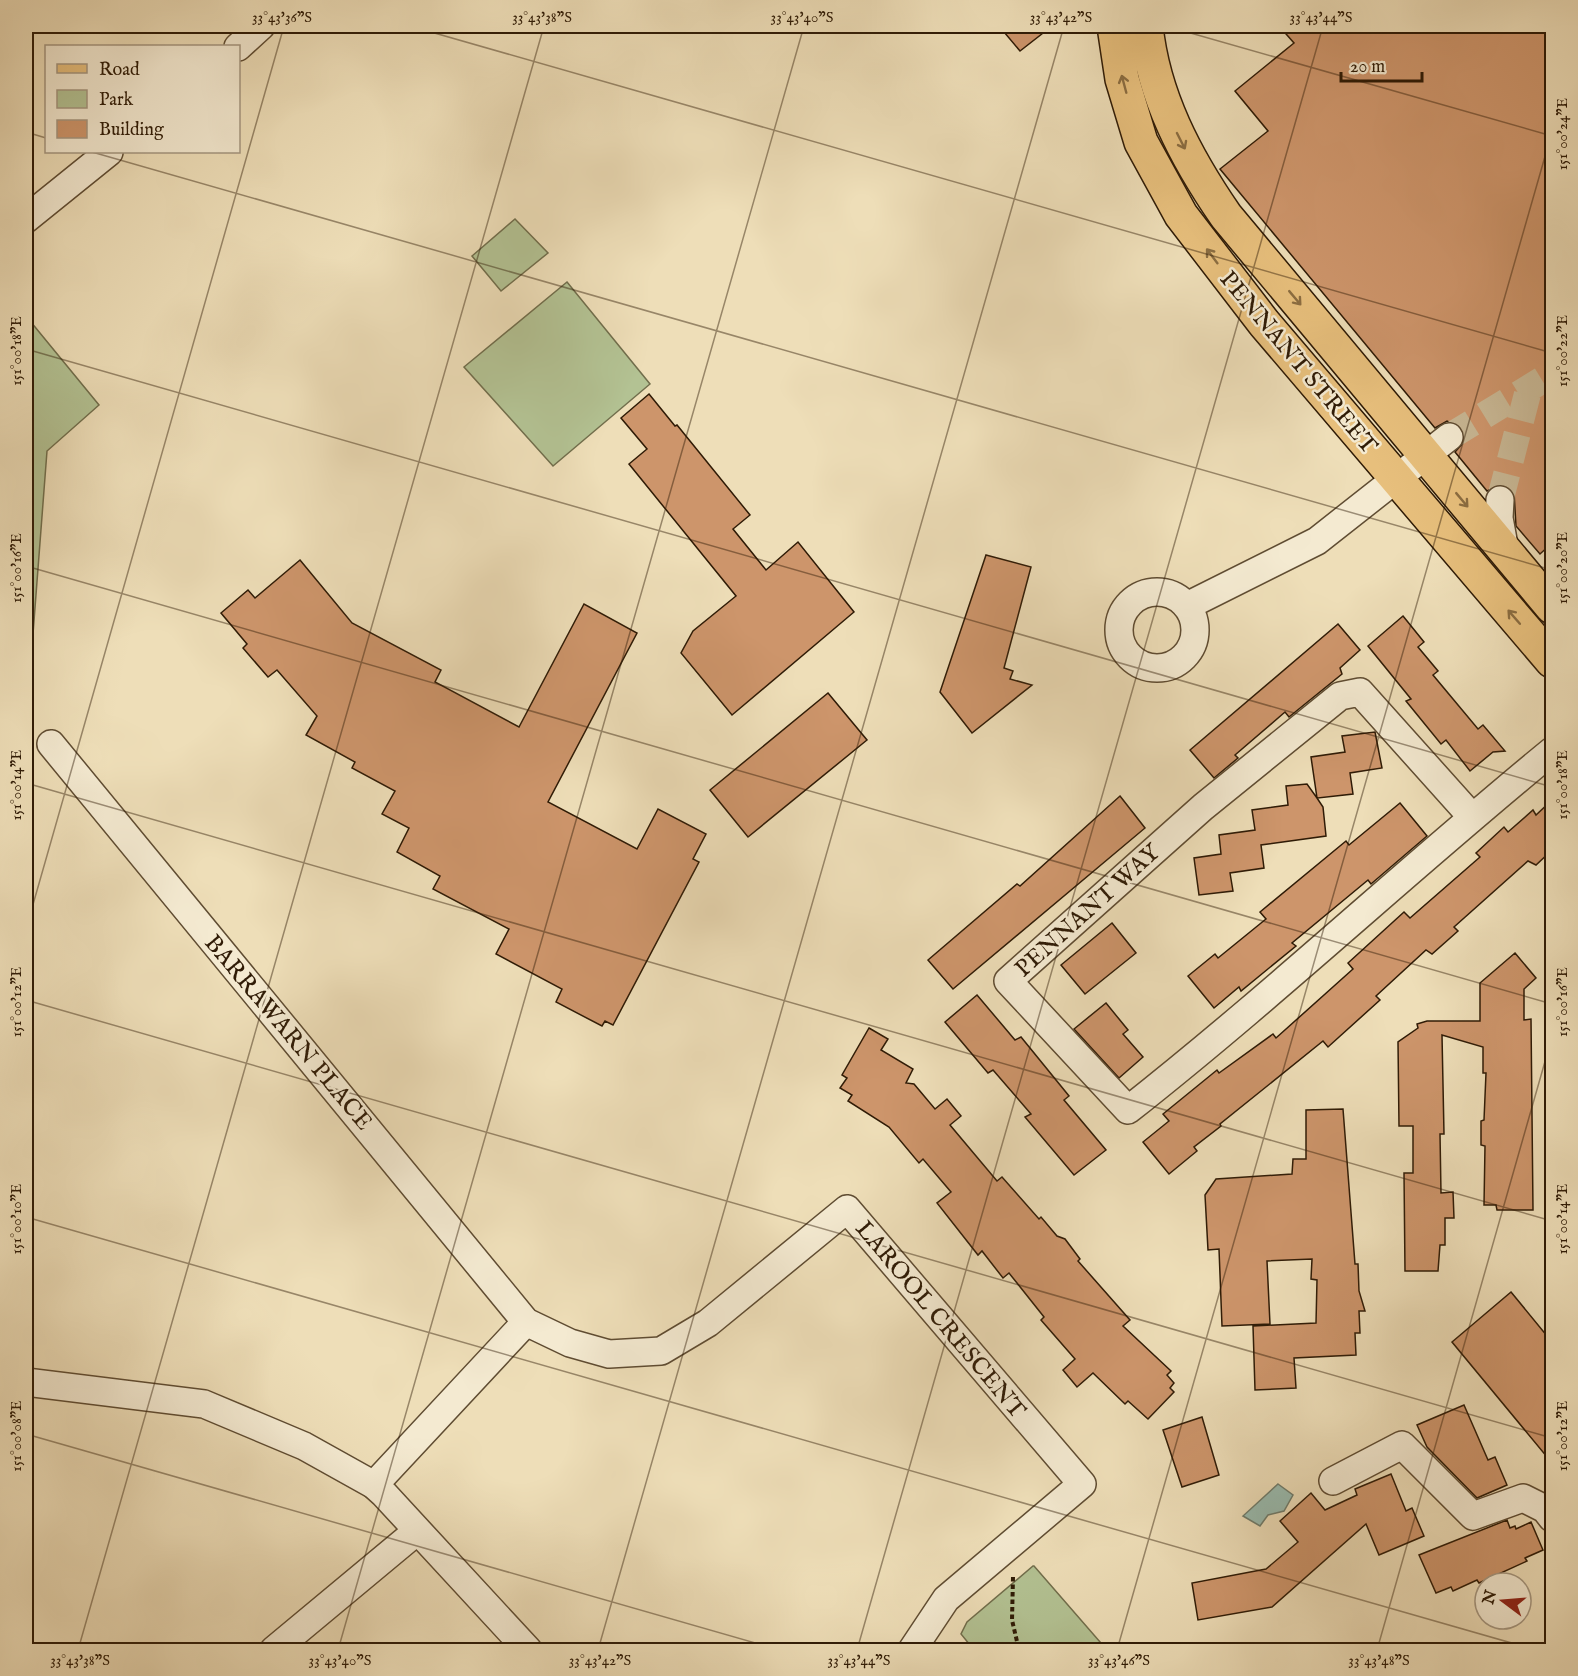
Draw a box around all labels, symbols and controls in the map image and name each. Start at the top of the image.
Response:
text: 33°43'36"S [252,8,312,27]
text: 33°43'38"S [512,8,572,27]
text: 33°43'40"S [771,8,833,27]
text: 33°43'42"S [1030,8,1092,27]
text: 33°43'44"S [1290,8,1352,27]
legend [45,45,240,153]
scale bar [1341,45,1422,83]
text: 20 m [1350,56,1385,79]
text: Road [99,59,140,82]
one-way arrow [1117,75,1129,94]
text: Park [99,89,134,112]
text: 151°00'24"E [1553,98,1572,170]
text: Building [99,119,164,142]
one-way arrow [1175,132,1187,150]
one-way arrow [1206,248,1218,264]
street label: PENNANT STREET [1212,265,1384,461]
one-way arrow [1288,290,1301,306]
text: 151°00'22"E [1553,315,1572,387]
text: 151°00'18"E [7,316,26,386]
one-way arrow [1455,492,1468,508]
text: 151°00'20"E [1553,532,1572,604]
text: 151°00'16"E [7,533,26,603]
one-way arrow [1507,610,1521,625]
text: 151°00'14"E [7,749,26,821]
text: 151°00'18"E [1553,750,1572,820]
street label: PENNANT WAY [1009,837,1168,985]
street label: BARRAWARN PLACE [197,929,379,1137]
text: 151°00'12"E [7,967,26,1037]
text: 151°00'16"E [1553,967,1572,1037]
text: 151°00'14"E [1553,1183,1572,1255]
text: 151°00'10"E [7,1184,26,1254]
street label: LAROOL CRESCENT [848,1215,1032,1426]
text: 151°00'08"E [7,1400,26,1472]
text: 151°00'12"E [1553,1401,1572,1471]
north arrow [1473,1571,1533,1631]
text: N [1479,1588,1502,1608]
text: 33°43'38"S [50,1651,110,1670]
text: 33°43'40"S [309,1651,371,1670]
text: 33°43'42"S [569,1651,631,1670]
text: 33°43'44"S [828,1651,890,1670]
text: 33°43'46"S [1088,1651,1150,1670]
text: 33°43'48"S [1348,1651,1410,1670]

